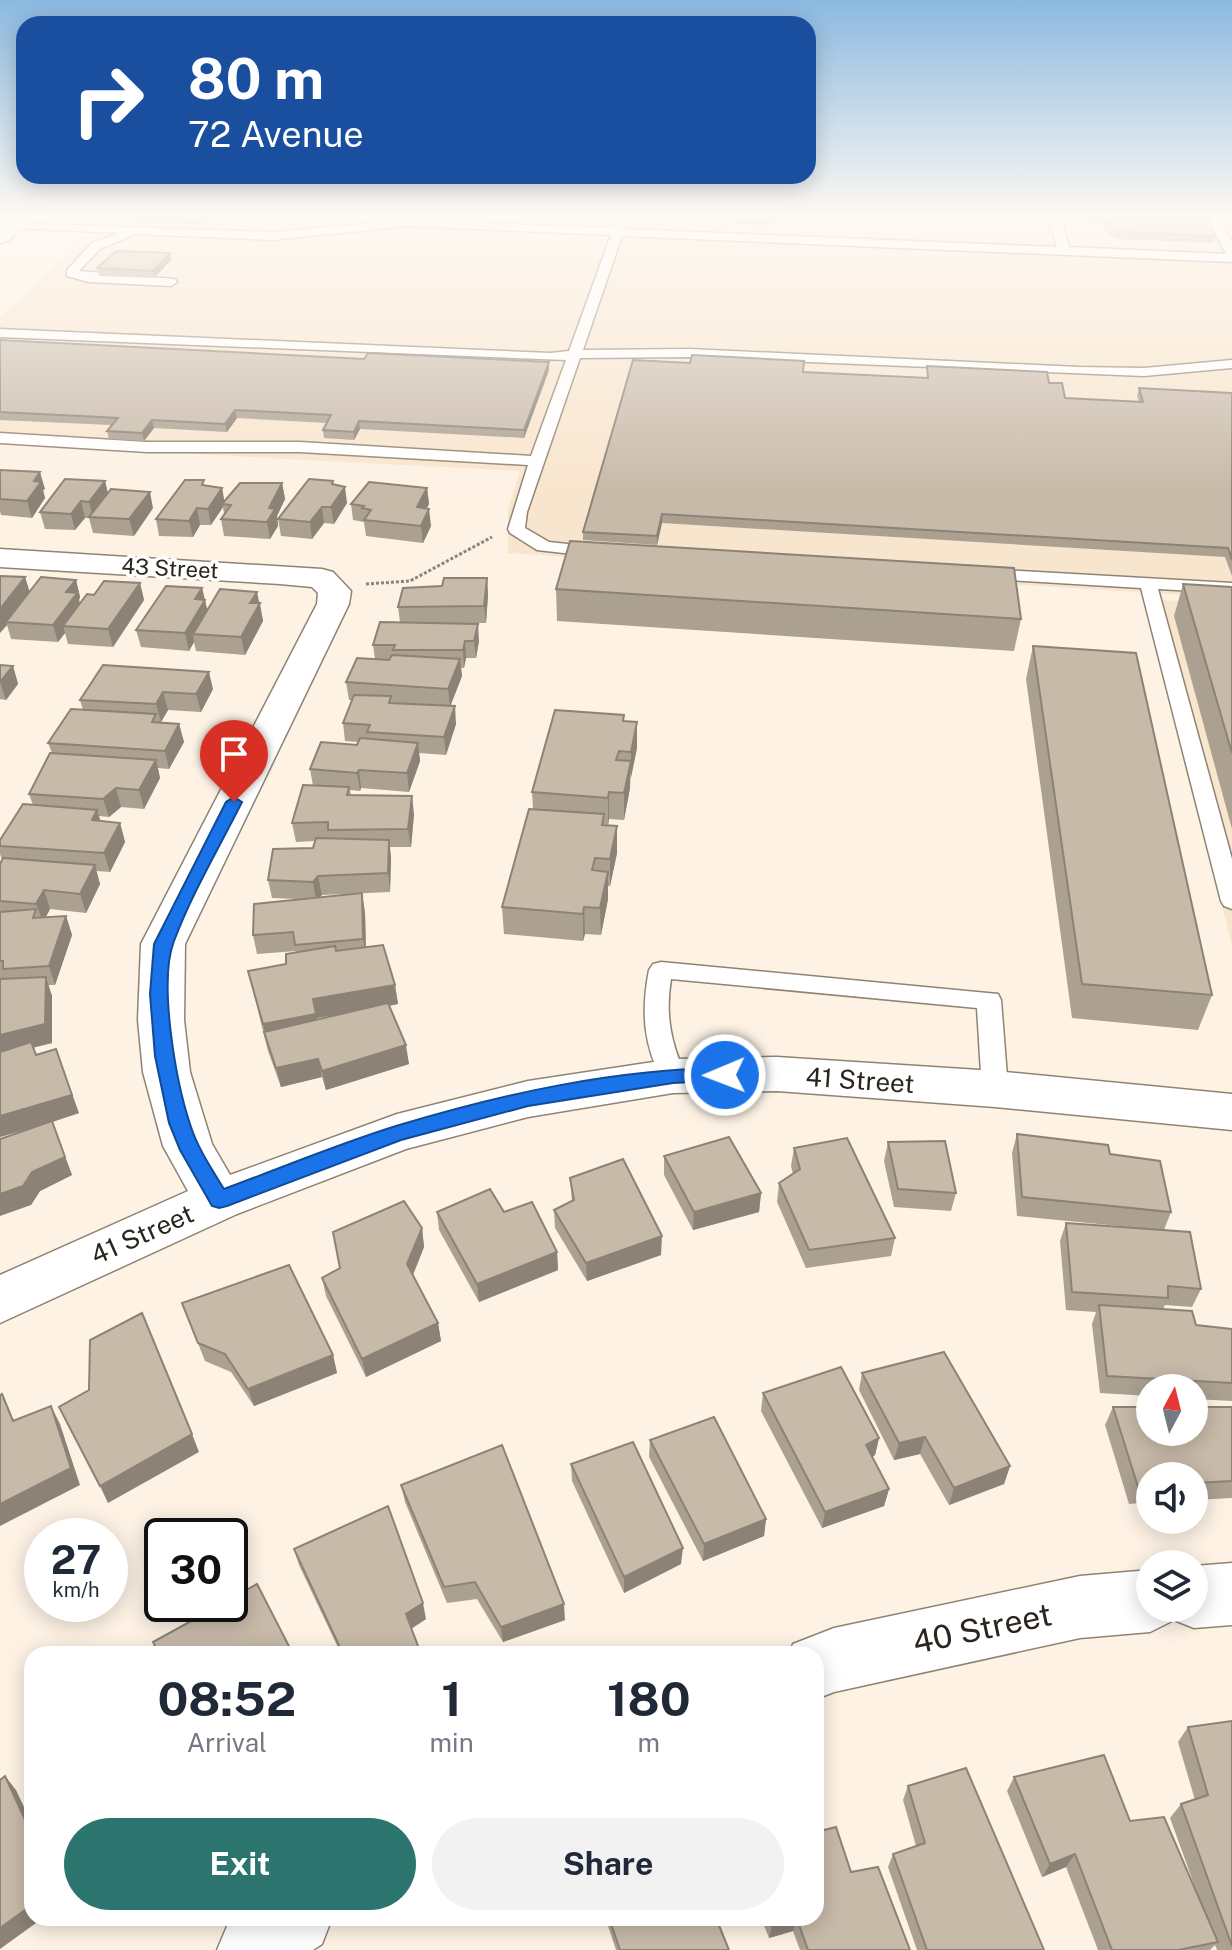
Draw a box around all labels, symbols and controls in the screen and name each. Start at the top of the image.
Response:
text: 80 m [188,46,324,112]
icon: right [56,48,160,152]
text: 72 Avenue [188,113,364,155]
street label: 43 Street [121,552,219,584]
pin [200,720,268,802]
icon: arrive [212,732,256,776]
position arrow [683,1033,767,1117]
street label: 41 Street [804,1061,916,1099]
street label: 41 Street [86,1198,198,1270]
north arrow [1136,1374,1208,1446]
map controls [1136,1374,1208,1622]
button: sound [1136,1462,1208,1534]
speed limit sign: 30 [144,1518,248,1622]
text: 27 [51,1536,101,1583]
button: layers [1136,1550,1208,1622]
text: km/h [52,1578,100,1602]
street label: 40 Street [909,1595,1055,1661]
text: 08:52 [157,1670,296,1727]
text: 1 [441,1670,462,1727]
text: 180 [607,1670,691,1727]
text: Arrival [187,1727,267,1758]
text: min [430,1727,474,1758]
text: m [638,1727,660,1758]
button: Exit [64,1818,416,1910]
button: Share [432,1818,784,1910]

